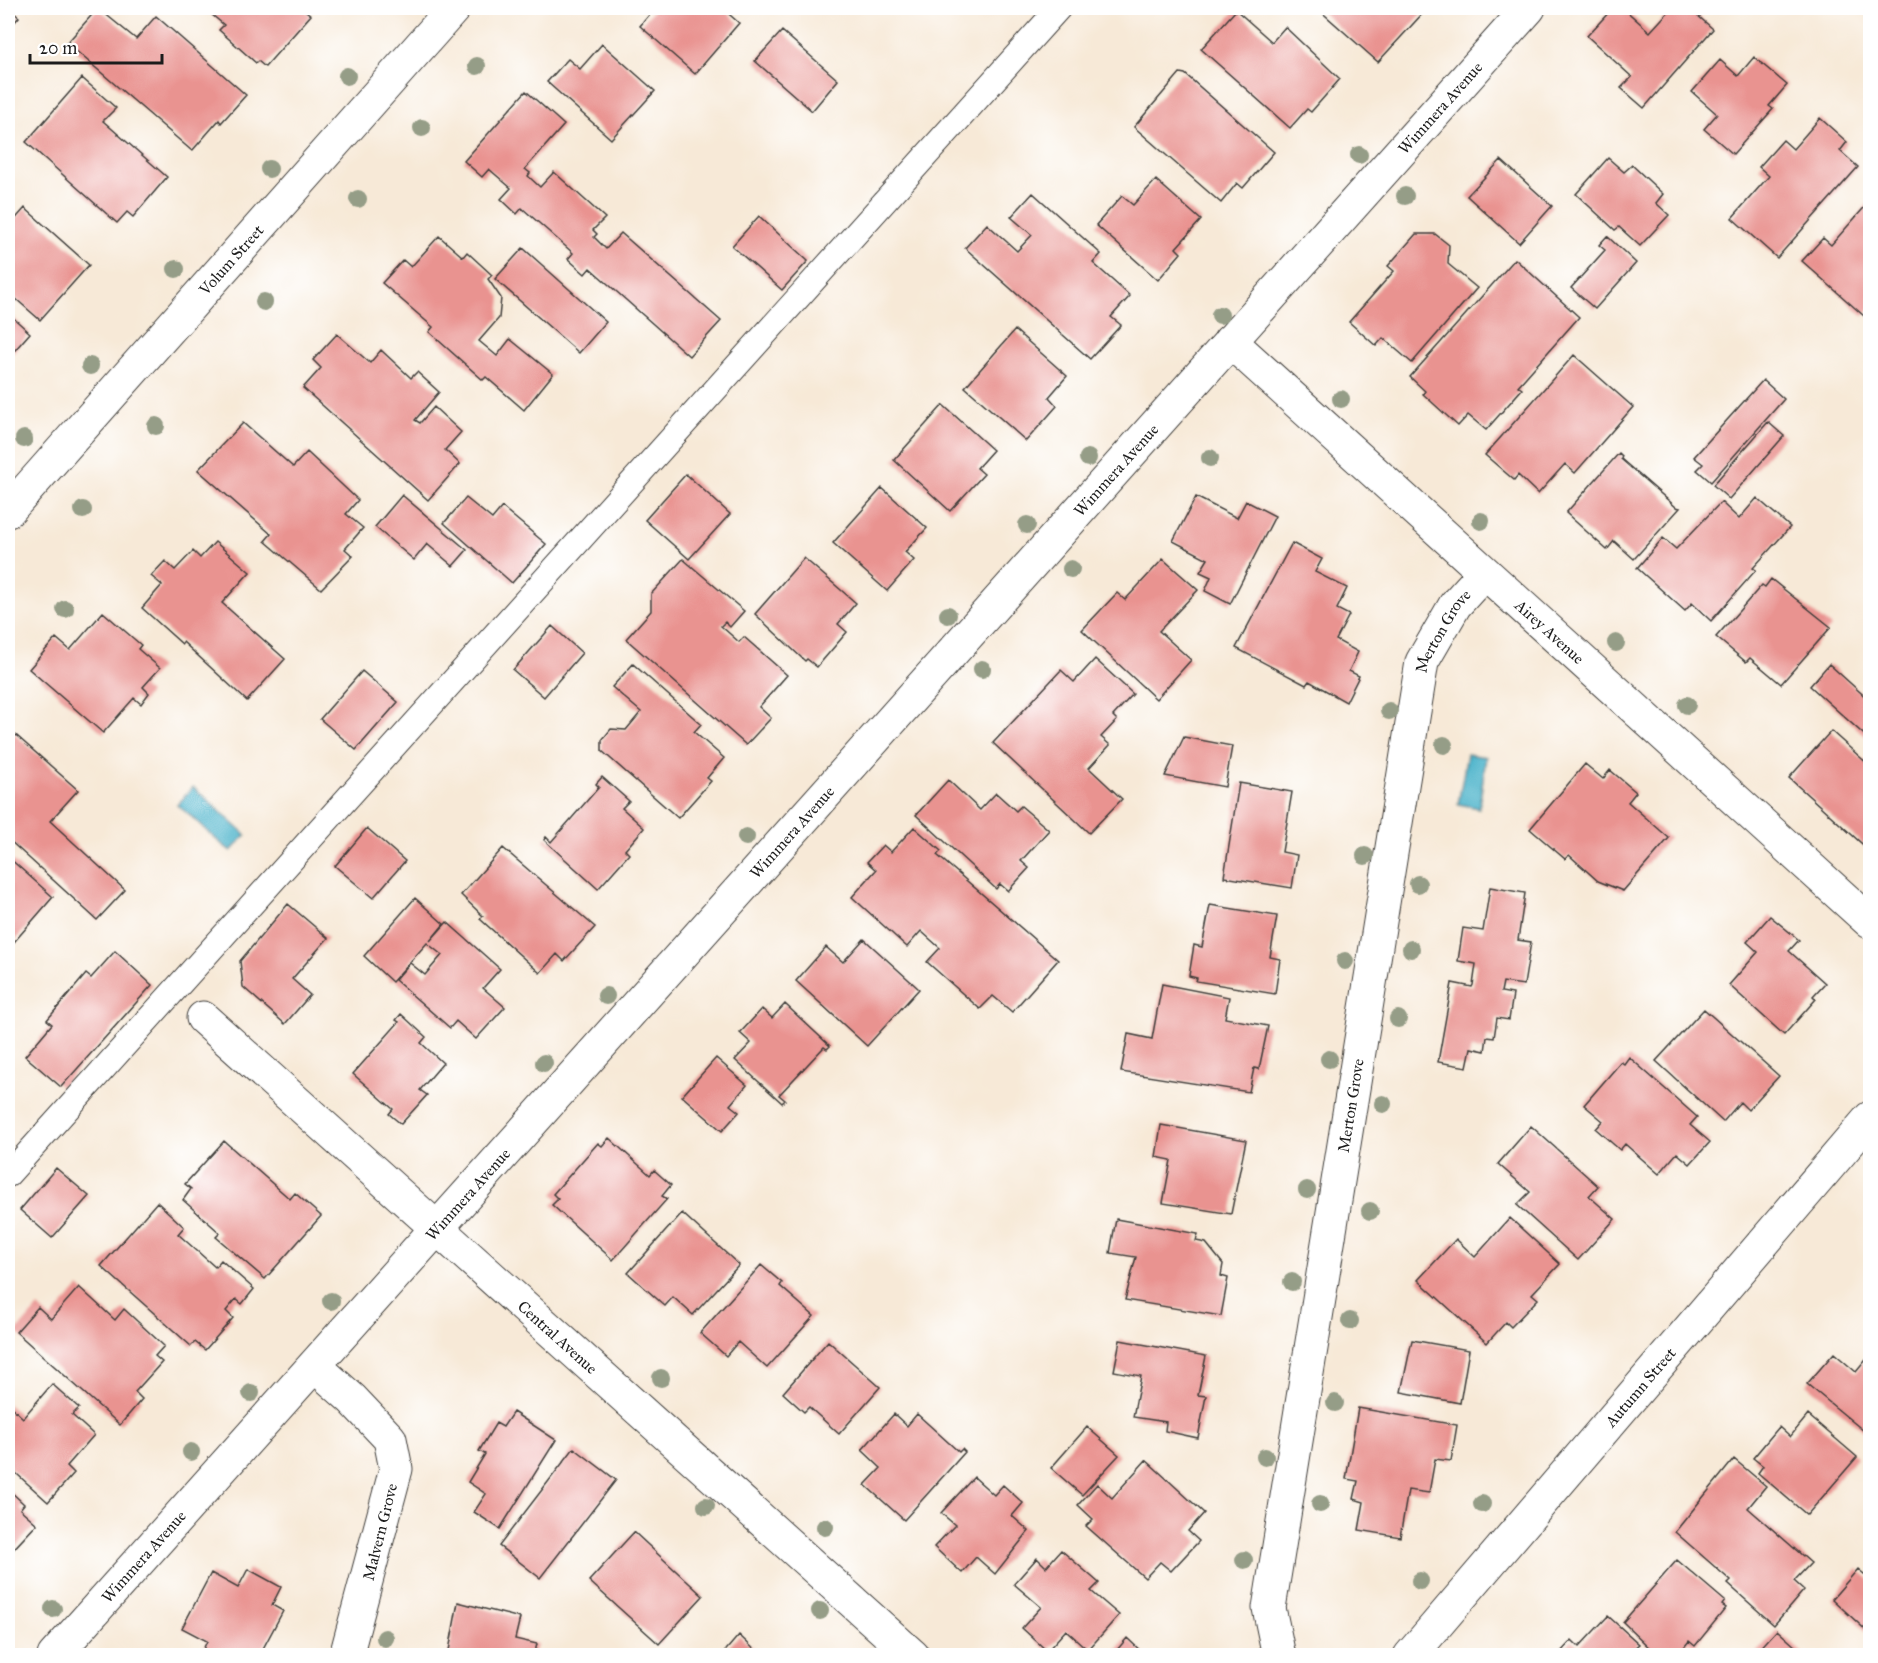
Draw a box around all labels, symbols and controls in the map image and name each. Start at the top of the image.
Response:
scale bar [30,27,162,65]
text: 20 m [39,37,77,59]
street label: Wimmera Avenue [1394,57,1486,158]
street label: Volum Street [194,220,267,299]
street label: Wimmera Avenue [1069,419,1162,520]
street label: Merton Grove [1411,585,1475,674]
street label: Airey Avenue [1511,595,1589,668]
street label: Wimmera Avenue [745,782,838,882]
street label: Merton Grove [1333,1057,1367,1154]
street label: Wimmera Avenue [421,1144,514,1244]
street label: Central Avenue [514,1296,602,1378]
street label: Autumn Street [1600,1343,1680,1431]
street label: Malvern Grove [359,1481,401,1583]
street label: Wimmera Avenue [97,1506,190,1606]

